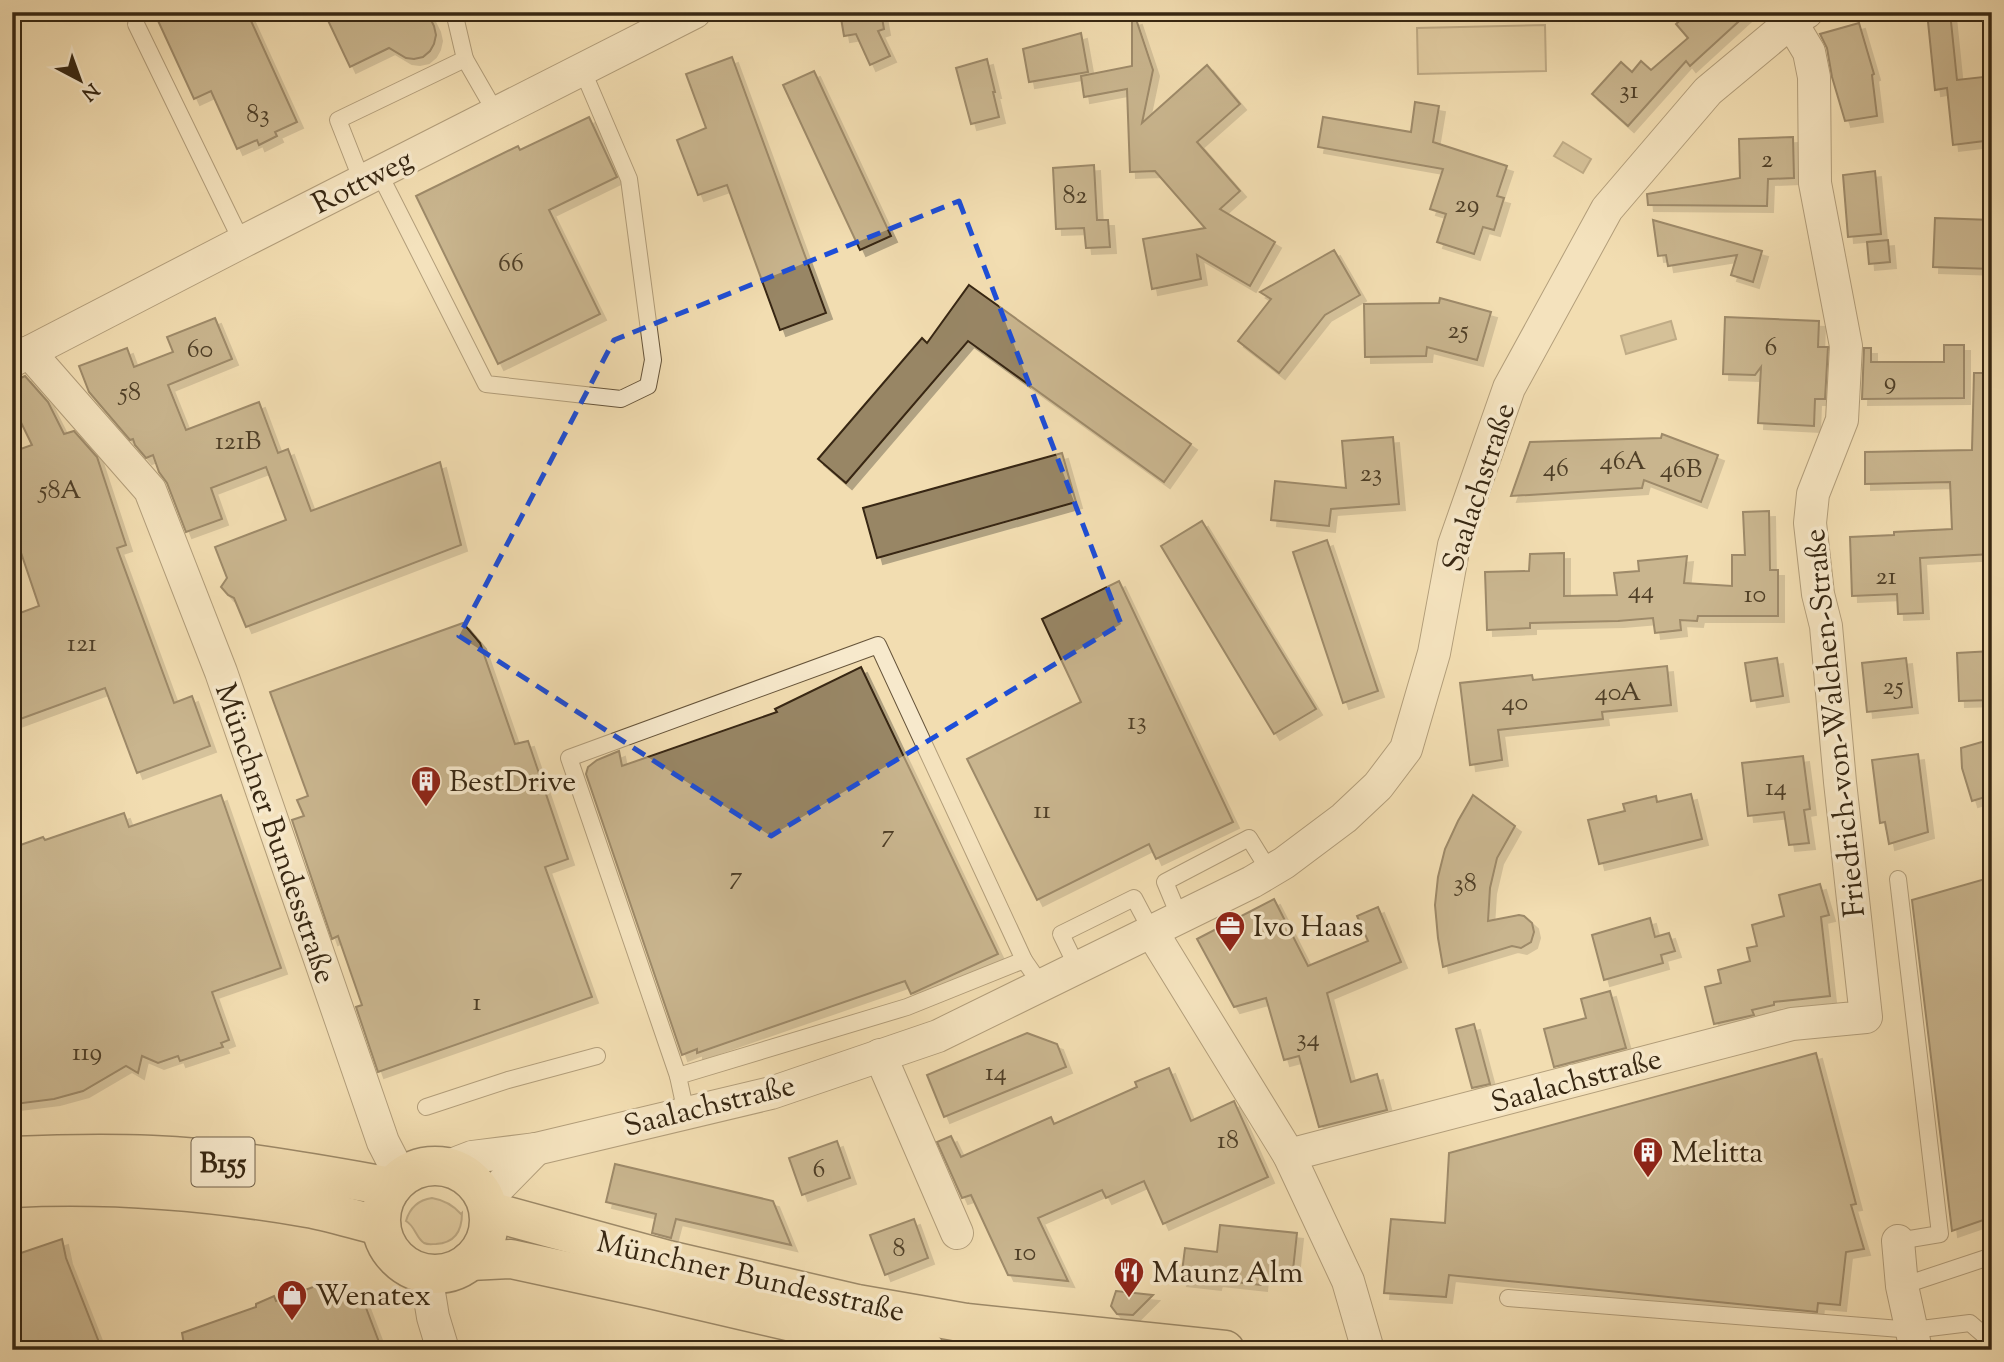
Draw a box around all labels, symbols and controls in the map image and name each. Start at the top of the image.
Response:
north arrow [46,46,116,116]
house number: 31 [1619,73,1639,110]
text: N [75,76,104,106]
house number: 83 [246,97,270,134]
street label: Rottweg [305,140,421,227]
house number: 2 [1761,142,1773,179]
house number: 82 [1063,178,1087,215]
house number: 29 [1455,187,1479,224]
house number: 66 [498,246,524,283]
house number: 25 [1447,313,1469,350]
house number: 6 [1765,330,1777,367]
house number: 60 [187,332,213,369]
house number: 9 [1884,364,1896,401]
house number: 58 [117,375,141,412]
street label: Saalachstraße [1433,398,1528,578]
house number: 121B [215,424,261,461]
house number: 46A [1600,444,1646,481]
house number: 46 [1543,451,1569,488]
house number: 46B [1660,452,1702,489]
house number: 23 [1360,456,1382,493]
house number: 58A [37,473,81,510]
street label: Friedrich-von-Walchen-Straße [1795,526,1878,919]
house number: 21 [1875,559,1897,596]
house number: 44 [1628,573,1654,610]
house number: 10 [1744,577,1766,614]
house number: 121 [67,626,97,663]
house number: 25 [1882,669,1904,706]
house number: 40A [1595,675,1641,712]
street label: Münchner Bundesstraße [202,678,345,990]
house number: 40 [1502,685,1528,722]
house number: 13 [1127,704,1147,741]
place label: BestDrive [449,762,576,805]
building icon: BestDrive [409,764,443,808]
house number: 14 [1765,770,1787,807]
house number: 11 [1033,793,1051,830]
house number: 7 [881,817,895,854]
house number: 7 [729,859,743,896]
house number: 38 [1453,866,1477,903]
place label: Ivo Haas [1253,907,1364,950]
office icon: Ivo Haas [1213,909,1247,953]
house number: 1 [473,985,482,1022]
house number: 34 [1296,1021,1320,1058]
house number: 119 [72,1035,102,1072]
street label: Saalachstraße [1486,1039,1667,1126]
house number: 14 [985,1055,1007,1092]
street label: Saalachstraße [619,1065,800,1149]
house number: 18 [1217,1123,1239,1160]
place label: Melitta [1671,1133,1763,1176]
building icon: Melitta [1631,1135,1665,1179]
road number: B155 [192,1138,255,1186]
house number: 6 [813,1152,825,1189]
street label: Münchner Bundesstraße [592,1222,909,1335]
house number: 8 [892,1231,906,1268]
house number: 10 [1014,1235,1036,1272]
place label: Maunz Alm [1152,1253,1303,1296]
restaurant icon: Maunz Alm [1112,1255,1146,1299]
place label: Wenatex [315,1276,431,1319]
shop icon: Wenatex [275,1278,309,1322]

